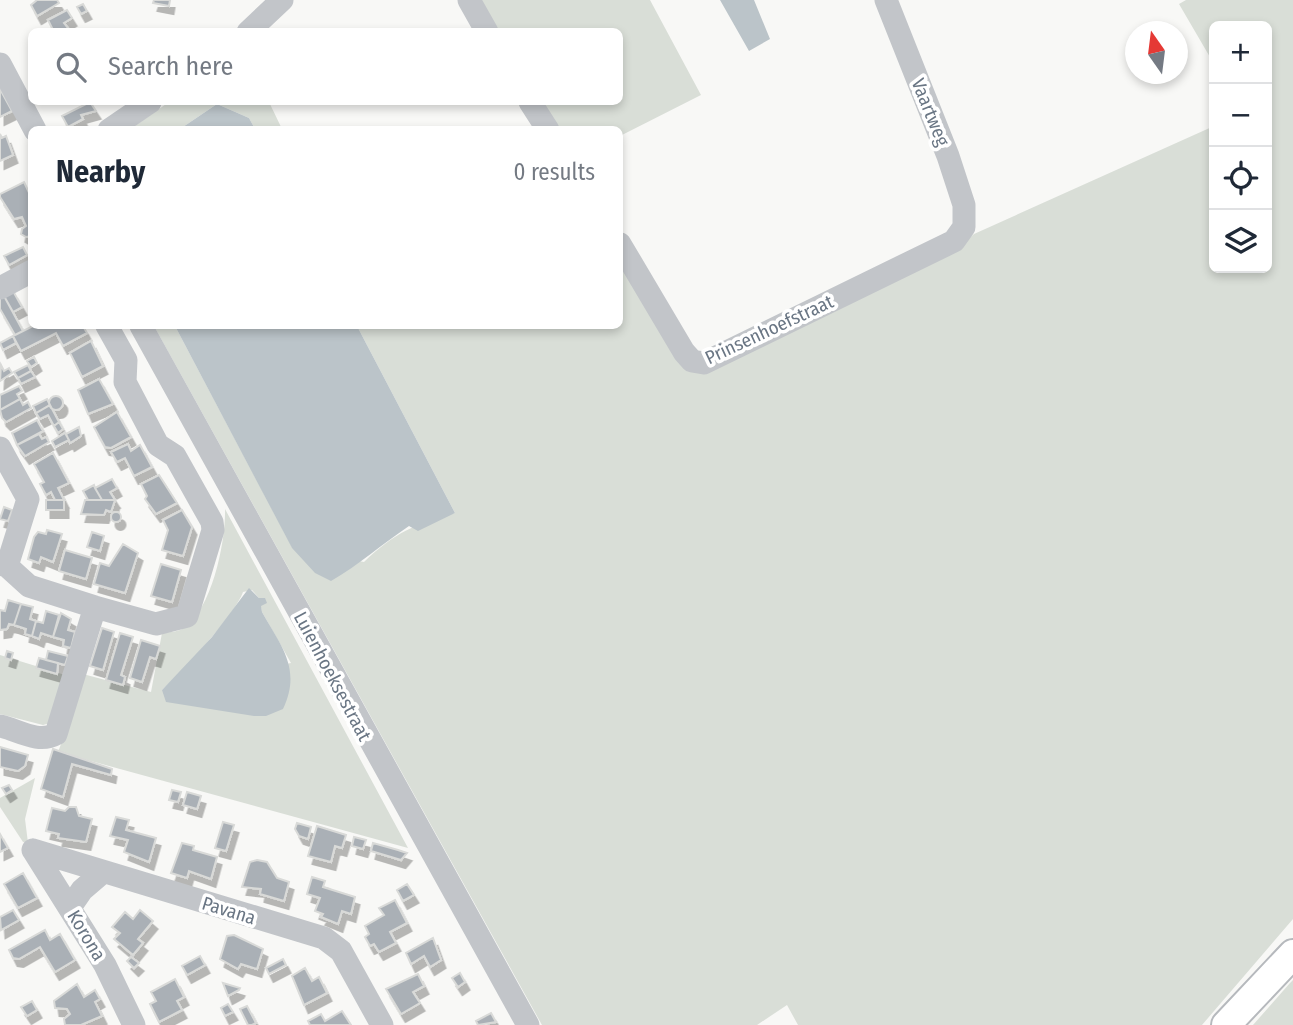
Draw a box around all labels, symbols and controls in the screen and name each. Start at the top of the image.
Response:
north arrow [1125,21,1188,84]
map controls [1209,21,1272,273]
button: + [1209,21,1272,84]
search box [28,28,623,105]
icon: search [52,48,90,86]
text: Search here [108,51,233,82]
street label: Vaartweg [907,75,955,149]
button: − [1209,84,1272,147]
button: locate [1209,147,1272,210]
text: Nearby [56,154,145,190]
text: 0 results [514,158,595,186]
button: layers [1209,210,1272,273]
street label: Prinsenhoefstraat [701,289,838,369]
street label: Luienhoeksestraat [289,608,377,745]
street label: Pavana [199,891,258,929]
street label: Korona [62,906,111,965]

